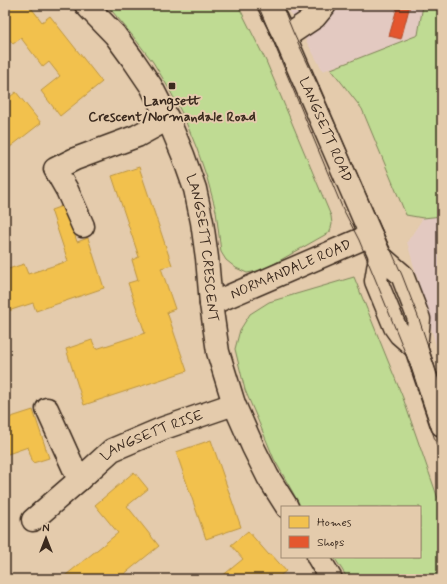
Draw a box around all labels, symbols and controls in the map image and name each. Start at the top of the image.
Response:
street label: LANGSETT ROAD [295,75,356,185]
marker: Langsett Crescent/Normandale Road [167,81,177,91]
place label: Langsett Crescent/Normandale Road [88,92,256,126]
street label: LANGSETT CRESCENT [181,172,223,323]
street label: NORMANDALE ROAD [228,236,354,304]
street label: LANGSETT RISE [97,406,206,465]
legend [281,506,421,558]
text: Homes [317,515,352,531]
north arrow [26,518,66,558]
text: N [42,522,50,536]
text: Shops [317,535,344,551]

